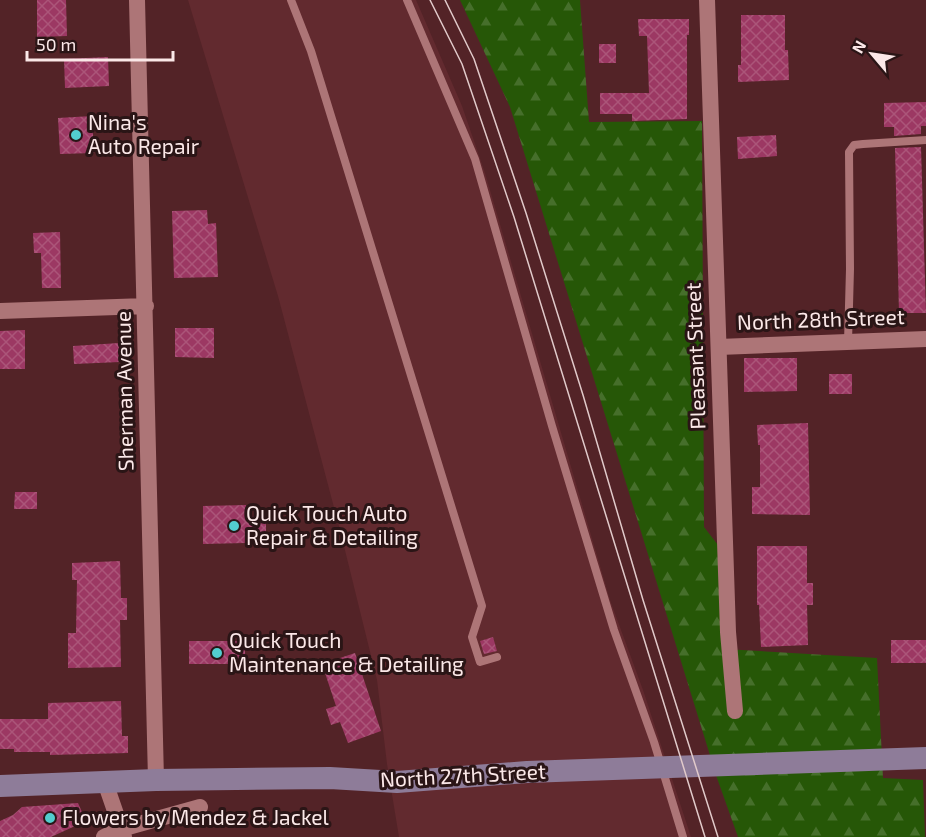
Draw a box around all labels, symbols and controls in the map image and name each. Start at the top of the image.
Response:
scale bar [27,24,172,62]
north arrow [842,24,902,84]
text: 50 m [36,33,76,55]
text: N [847,37,870,56]
place label: Nina's Auto Repair [88,109,200,158]
marker: Nina's Auto Repair [69,128,83,142]
street label: Pleasant Street [679,282,710,430]
street label: North 28th Street [737,303,905,334]
street label: Sherman Avenue [110,311,137,471]
place label: Quick Touch Auto Repair & Detailing [246,500,418,549]
marker: Quick Touch Auto Repair & Detailing [227,519,241,533]
place label: Quick Touch Maintenance & Detailing [229,627,464,676]
marker: Quick Touch Maintenance & Detailing [210,646,224,660]
street label: North 27th Street [379,758,546,791]
place label: Flowers by Mendez & Jackel [62,804,330,829]
marker: Flowers by Mendez & Jackel [43,811,57,825]

